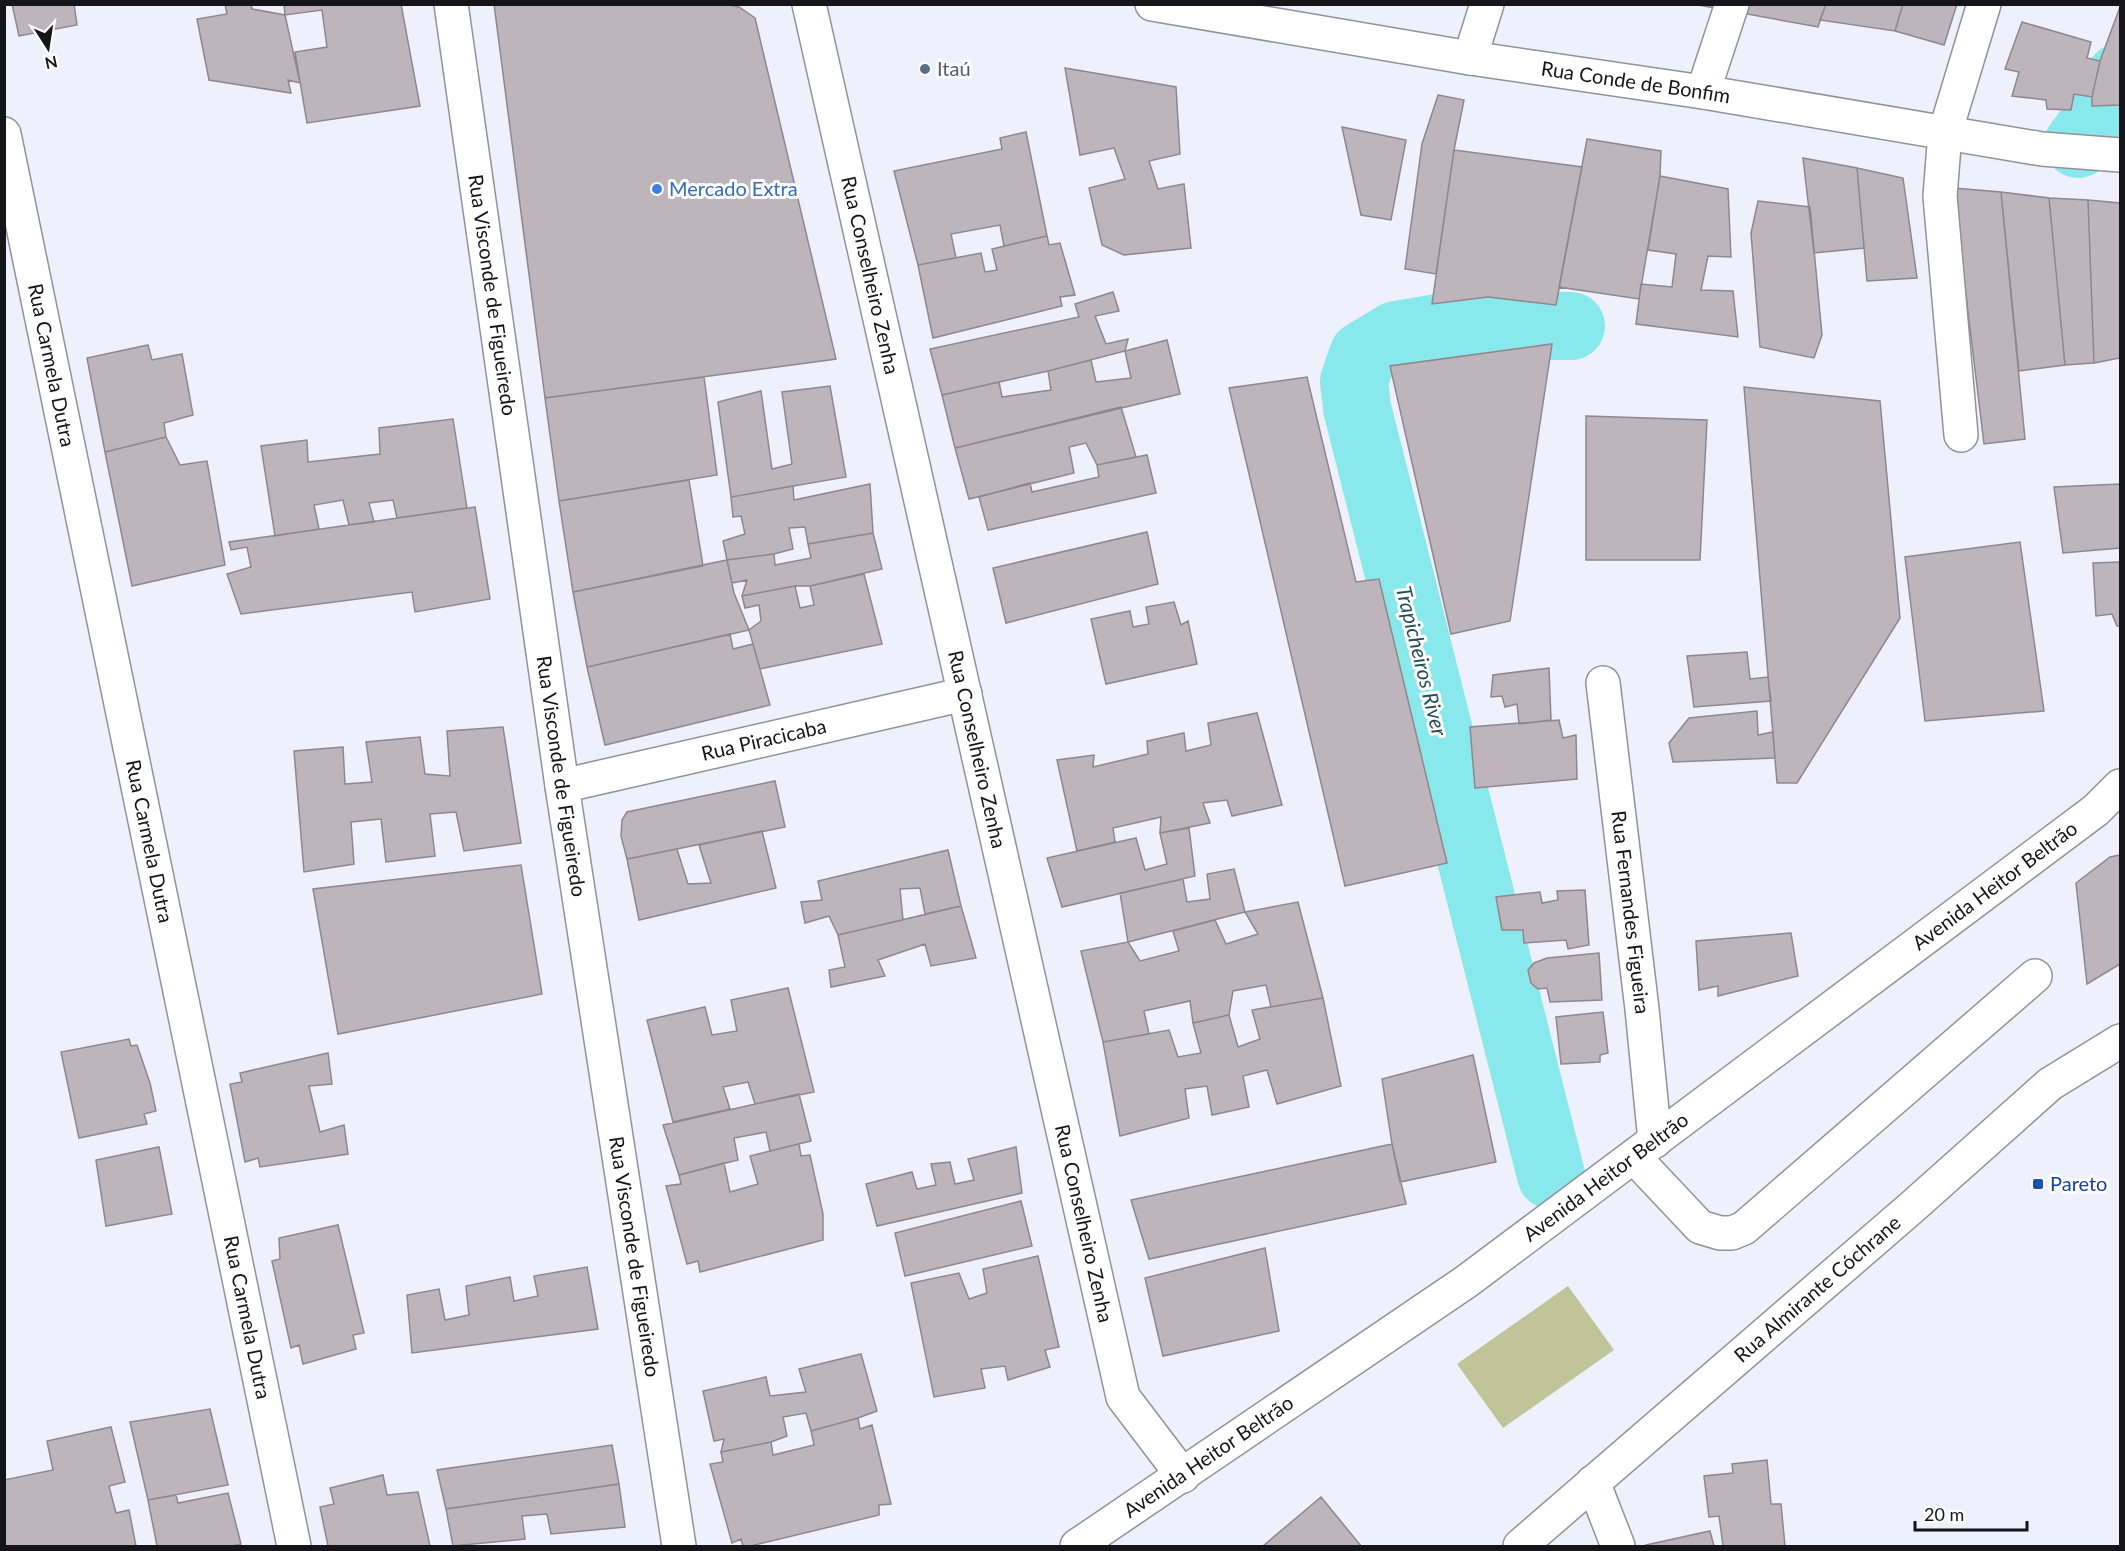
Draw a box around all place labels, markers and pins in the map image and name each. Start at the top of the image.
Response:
place label: Itaú [937,56,971,80]
marker: Itaú [918,62,932,76]
place label: Mercado Extra [669,176,798,200]
marker: Mercado Extra [650,182,664,196]
place label: Pareto [2050,1171,2107,1195]
marker: Pareto [2031,1177,2045,1191]

